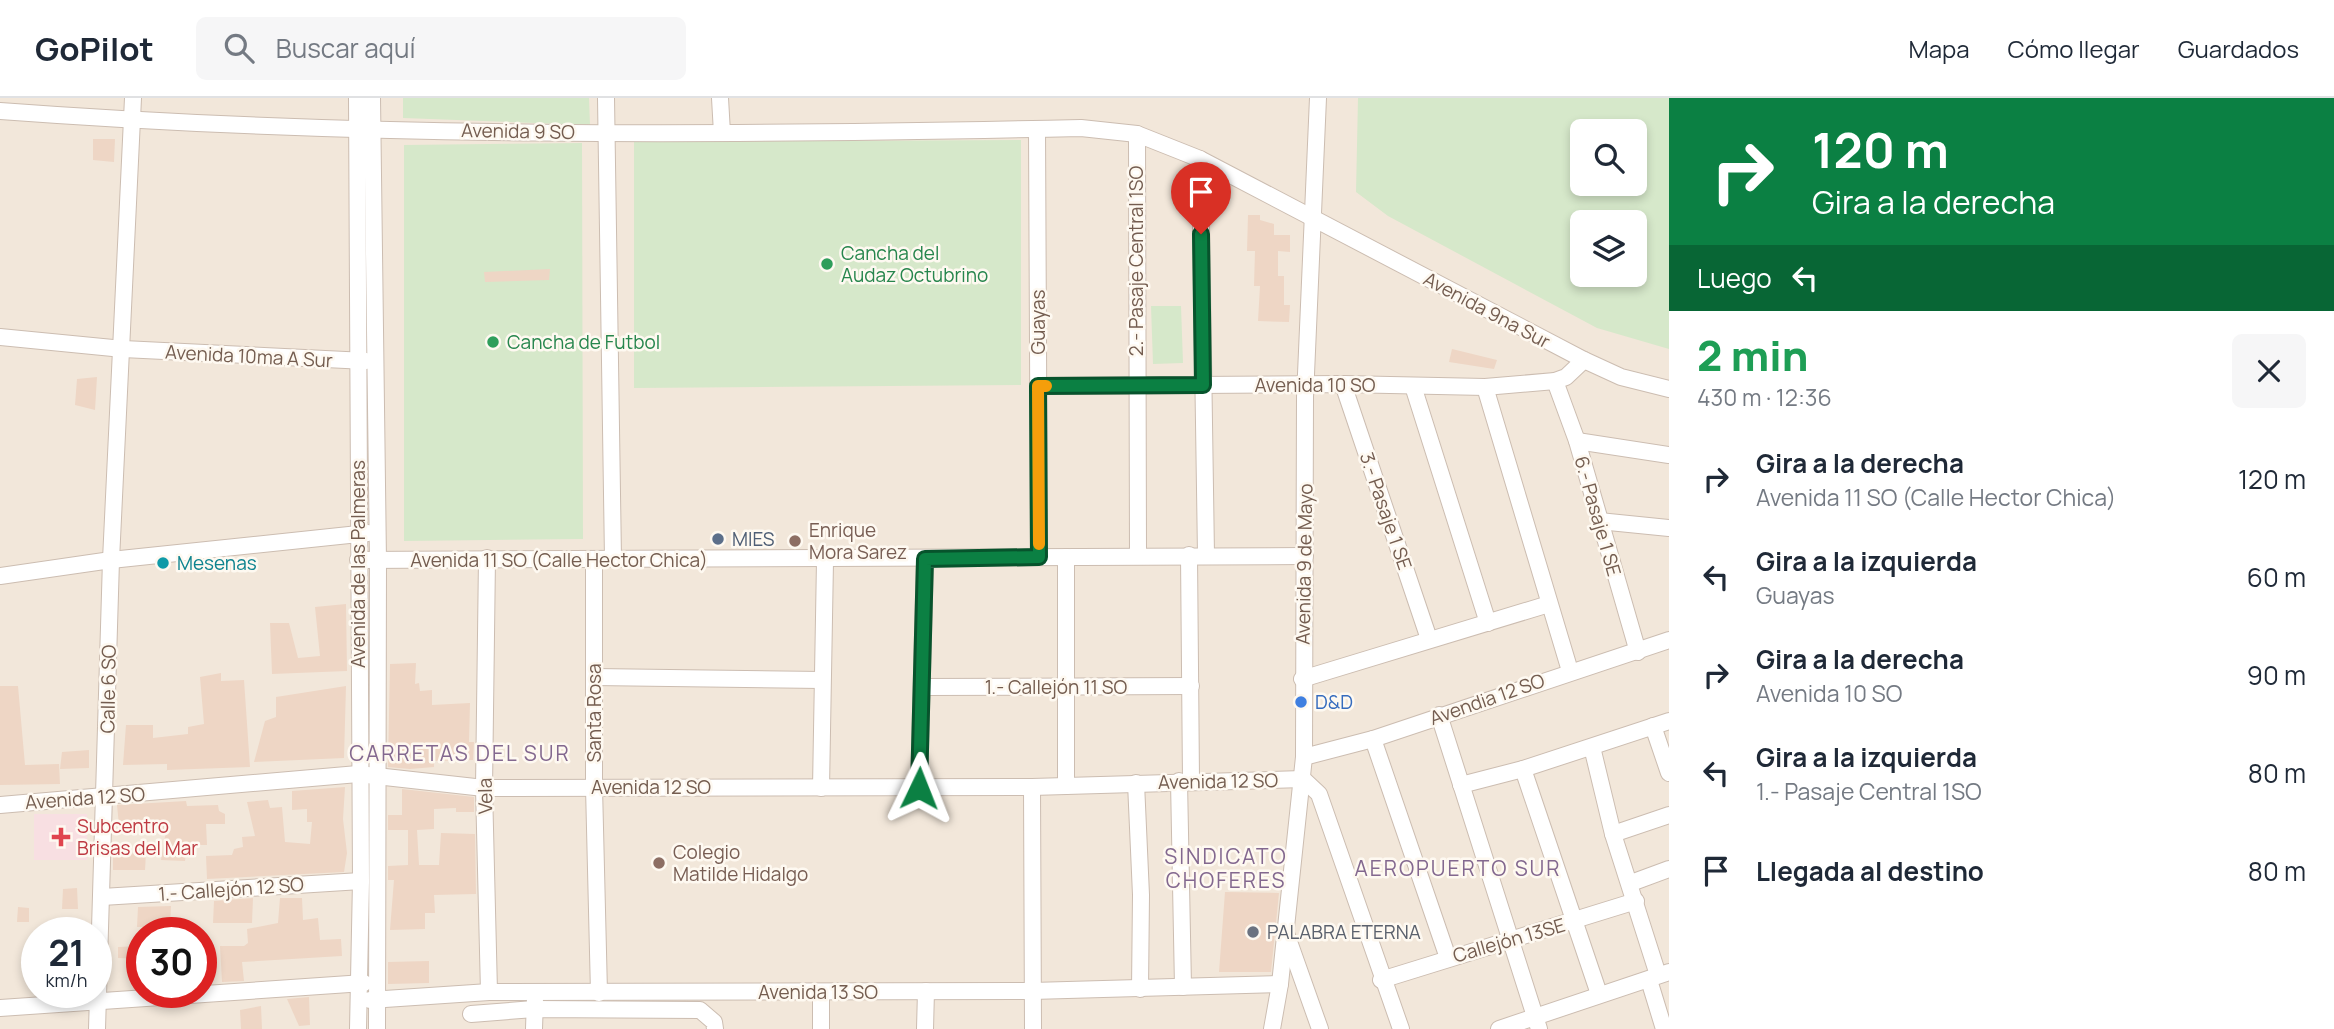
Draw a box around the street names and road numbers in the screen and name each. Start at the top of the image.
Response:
street label: Avenida 9 SO [461,117,575,145]
street label: 2.- Pasaje Central 1SO [1123,165,1149,356]
street label: Avenida 9na Sur [1419,266,1555,354]
street label: Guayas [1025,290,1051,354]
street label: Avenida 10ma A Sur [165,339,334,373]
street label: Avenida 10 SO [1255,372,1376,398]
street label: 3.- Pasaje 1 SE [1354,449,1418,573]
street label: 6.- Pasaje 1 SE [1568,453,1628,579]
street label: Avenida de las Palmeras [345,460,371,668]
street label: Avenida 9 de Mayo [1290,483,1318,645]
street label: Avenida 11 SO (Calle Hector Chica) [410,547,708,573]
street label: Calle 6 SO [94,644,122,734]
street label: Santa Rosa [581,663,607,763]
street label: Avendia 12 SO [1426,667,1548,731]
street label: 1.- Callejón 11 SO [985,674,1128,700]
street label: Avenida 12 SO [1158,767,1279,795]
street label: Avenida 12 SO [591,774,711,800]
street label: Vela [472,778,498,814]
street label: Avenida 12 SO [24,781,146,815]
street label: 1.- Callejón 12 SO [157,871,305,907]
street label: Callejón 13SE [1450,912,1568,968]
street label: Avenida 13 SO [758,979,878,1005]

